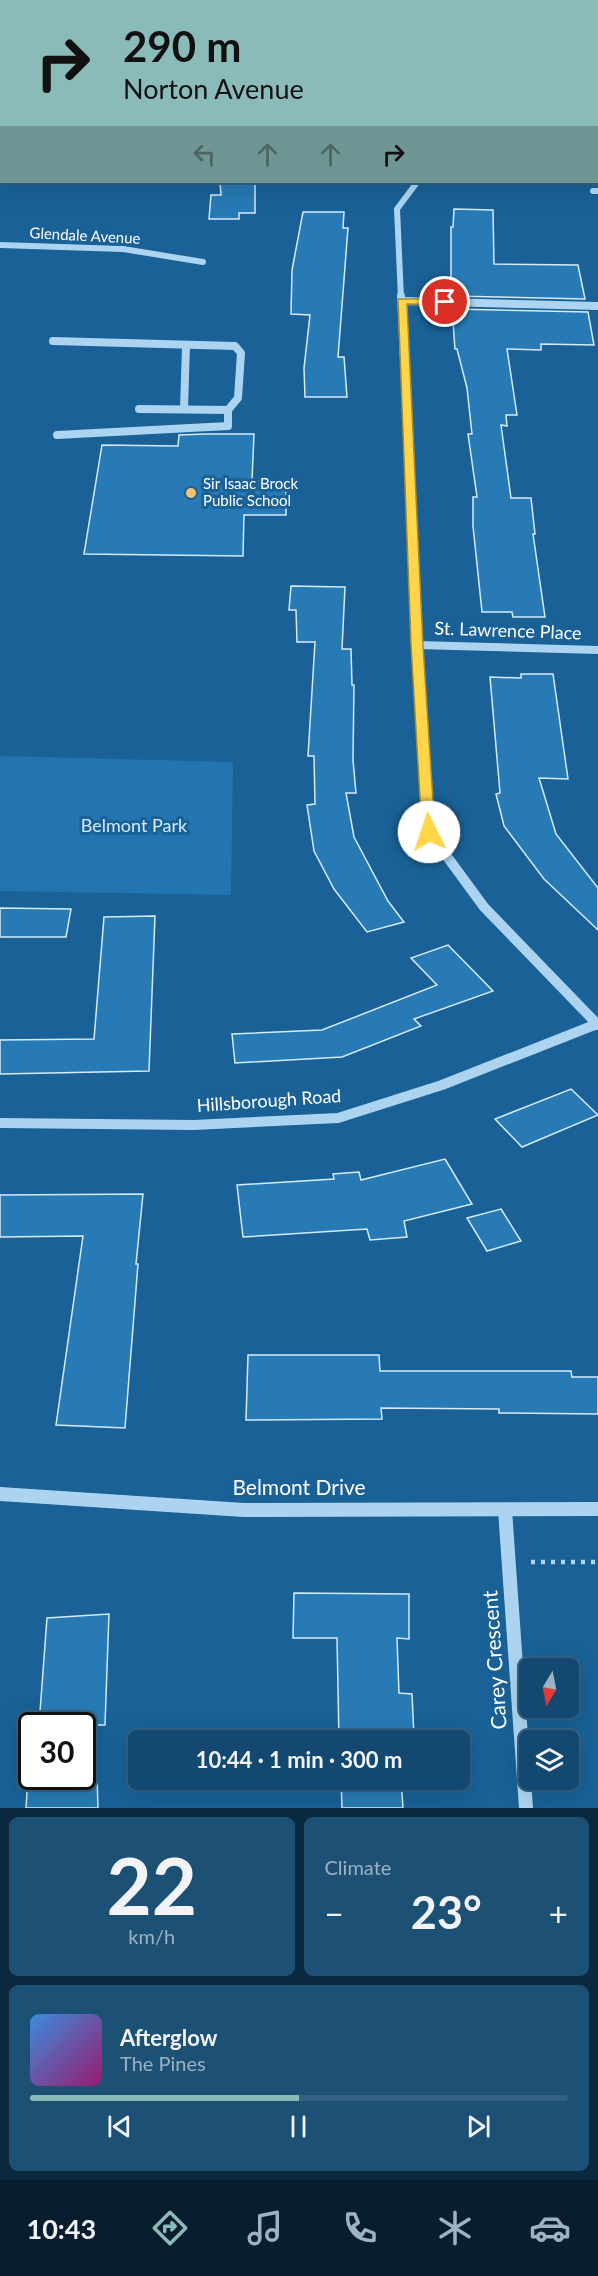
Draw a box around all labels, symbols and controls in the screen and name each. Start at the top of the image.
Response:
text: 290 m [123,21,241,71]
icon: right [24,24,102,102]
text: Norton Avenue [123,72,304,105]
icon: left [188,138,221,171]
icon: ahead [251,138,284,171]
icon: ahead [314,138,347,171]
icon: right [377,138,410,171]
street label: Glendale Avenue [29,223,141,247]
pin [419,276,470,327]
icon: arrive [428,285,461,318]
place label: Sir Isaac Brock Public School [203,474,298,509]
marker: Sir Isaac Brock Public School [184,486,198,500]
street label: St. Lawrence Place [434,616,582,644]
position arrow [397,800,461,864]
park label: Belmont Park [81,814,188,836]
street label: Hillsborough Road [196,1084,342,1116]
street label: Belmont Drive [232,1474,366,1499]
street label: Carey Crescent [476,1589,511,1731]
north arrow [519,1658,579,1718]
map controls [519,1658,579,1790]
speed limit sign: 30 [18,1712,96,1790]
button: layers [519,1730,579,1790]
text: 10:44 · 1 min · 300 m [196,1746,402,1773]
text: 22 [107,1838,197,1932]
text: Climate [325,1855,391,1879]
text: 23° [411,1885,482,1939]
text: − [325,1893,344,1933]
text: + [549,1893,568,1933]
text: km/h [128,1924,175,1948]
text: Afterglow [120,2024,217,2051]
text: The Pines [120,2051,206,2075]
icon: previous [103,2110,136,2143]
icon: pause [282,2110,315,2143]
icon: next [462,2110,495,2143]
icon: directions [149,2207,191,2249]
icon: music [244,2207,286,2249]
icon: phone [339,2207,381,2249]
icon: climate [434,2207,476,2249]
icon: car [529,2207,571,2249]
text: 10:43 [27,2212,96,2245]

